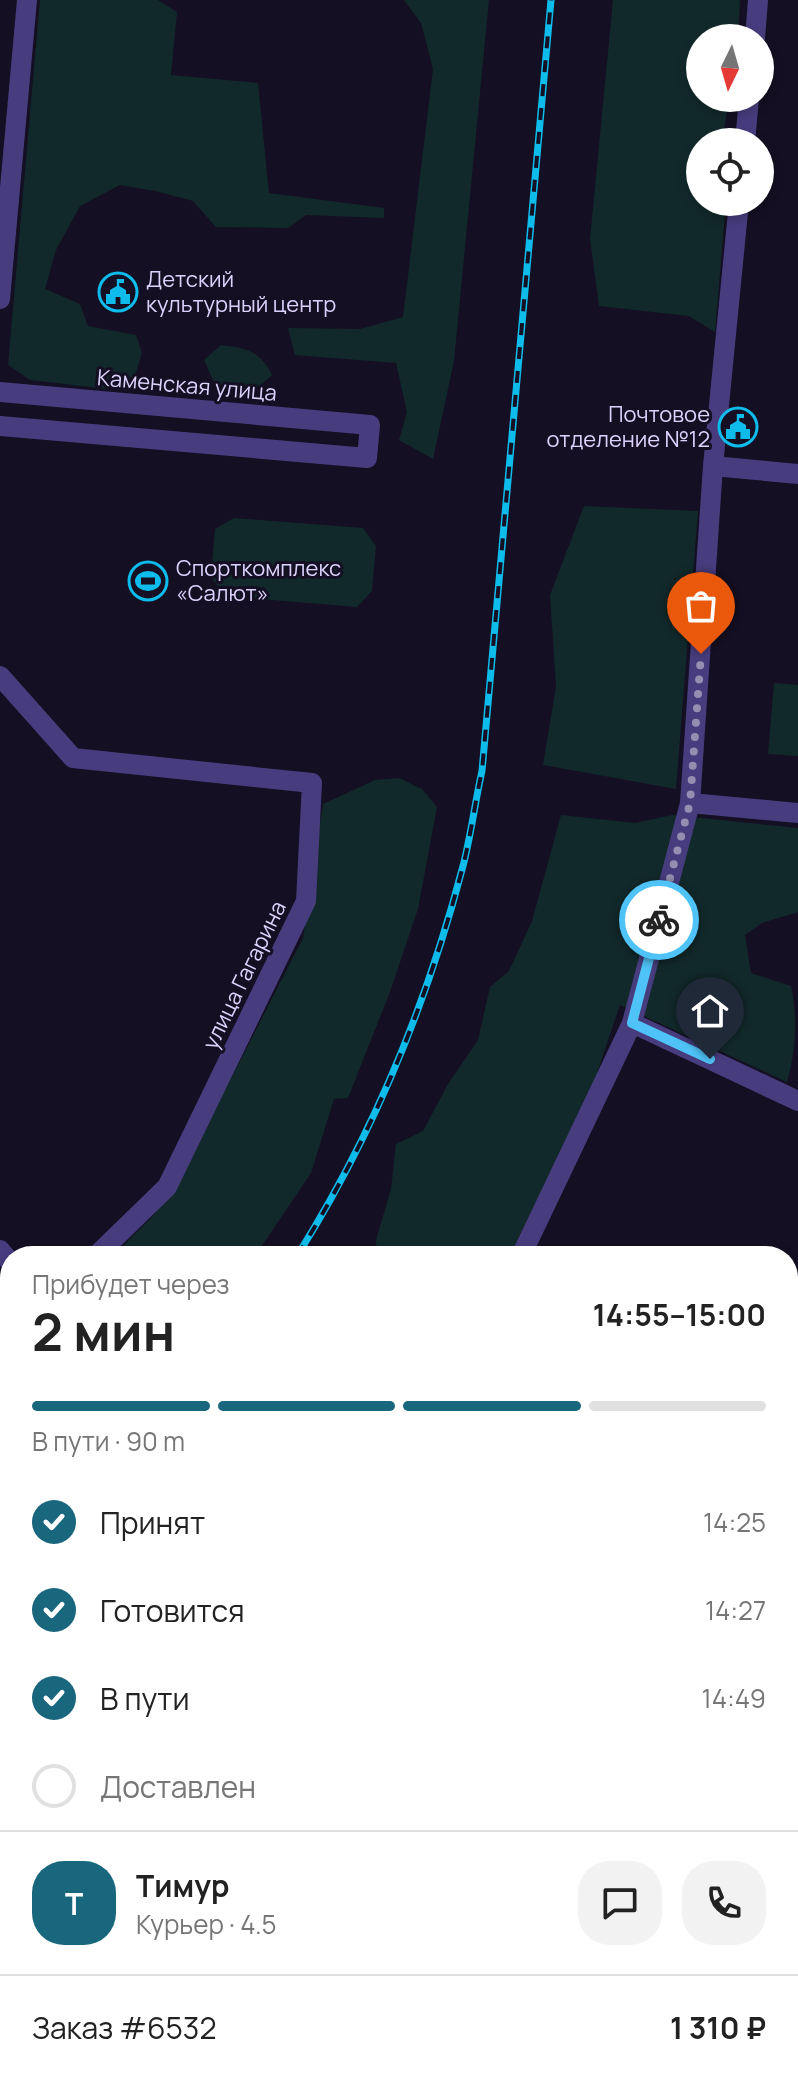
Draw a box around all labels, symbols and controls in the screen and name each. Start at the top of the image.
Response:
north arrow [686,24,774,112]
map controls [686,24,774,216]
button: locate [686,128,774,216]
place label: Детский культурный центр [146,264,336,319]
public building icon: Детский культурный центр [97,271,139,313]
street label: Каменская улица [96,362,278,408]
place label: Почтовое отделение №12 [547,399,710,454]
public building icon: Почтовое отделение №12 [717,406,759,448]
place label: Спорткомплекс «Салют» [176,553,341,608]
sports icon: Спорткомплекс «Салют» [127,560,169,602]
pin [667,572,735,654]
icon: bag [679,584,723,628]
courier [619,880,699,960]
street label: улица Гагарина [195,896,293,1054]
icon: bike [637,898,681,942]
pin [676,977,744,1059]
icon: home [688,989,732,1033]
text: Прибудет через [32,1266,230,1302]
text: 14:55–15:00 [593,1294,766,1335]
text: 2 мин [32,1296,175,1367]
text: В пути · 90 m [32,1423,185,1459]
icon: check [32,1500,76,1544]
text: Принят [100,1502,205,1543]
text: 14:25 [703,1504,766,1540]
icon: check [32,1588,76,1632]
text: Готовится [100,1590,245,1631]
text: 14:27 [705,1592,766,1628]
icon: check [32,1676,76,1720]
text: В пути [100,1678,190,1719]
text: 14:49 [702,1680,766,1716]
text: Доставлен [100,1766,256,1807]
button: chat [578,1861,662,1945]
button: phone [682,1861,766,1945]
text: Тимур [136,1865,229,1906]
text: Т [65,1883,83,1924]
text: Курьер · 4.5 [136,1906,277,1942]
text: Заказ #6532 [32,2007,217,2048]
text: 1 310 ₽ [670,2007,766,2048]

